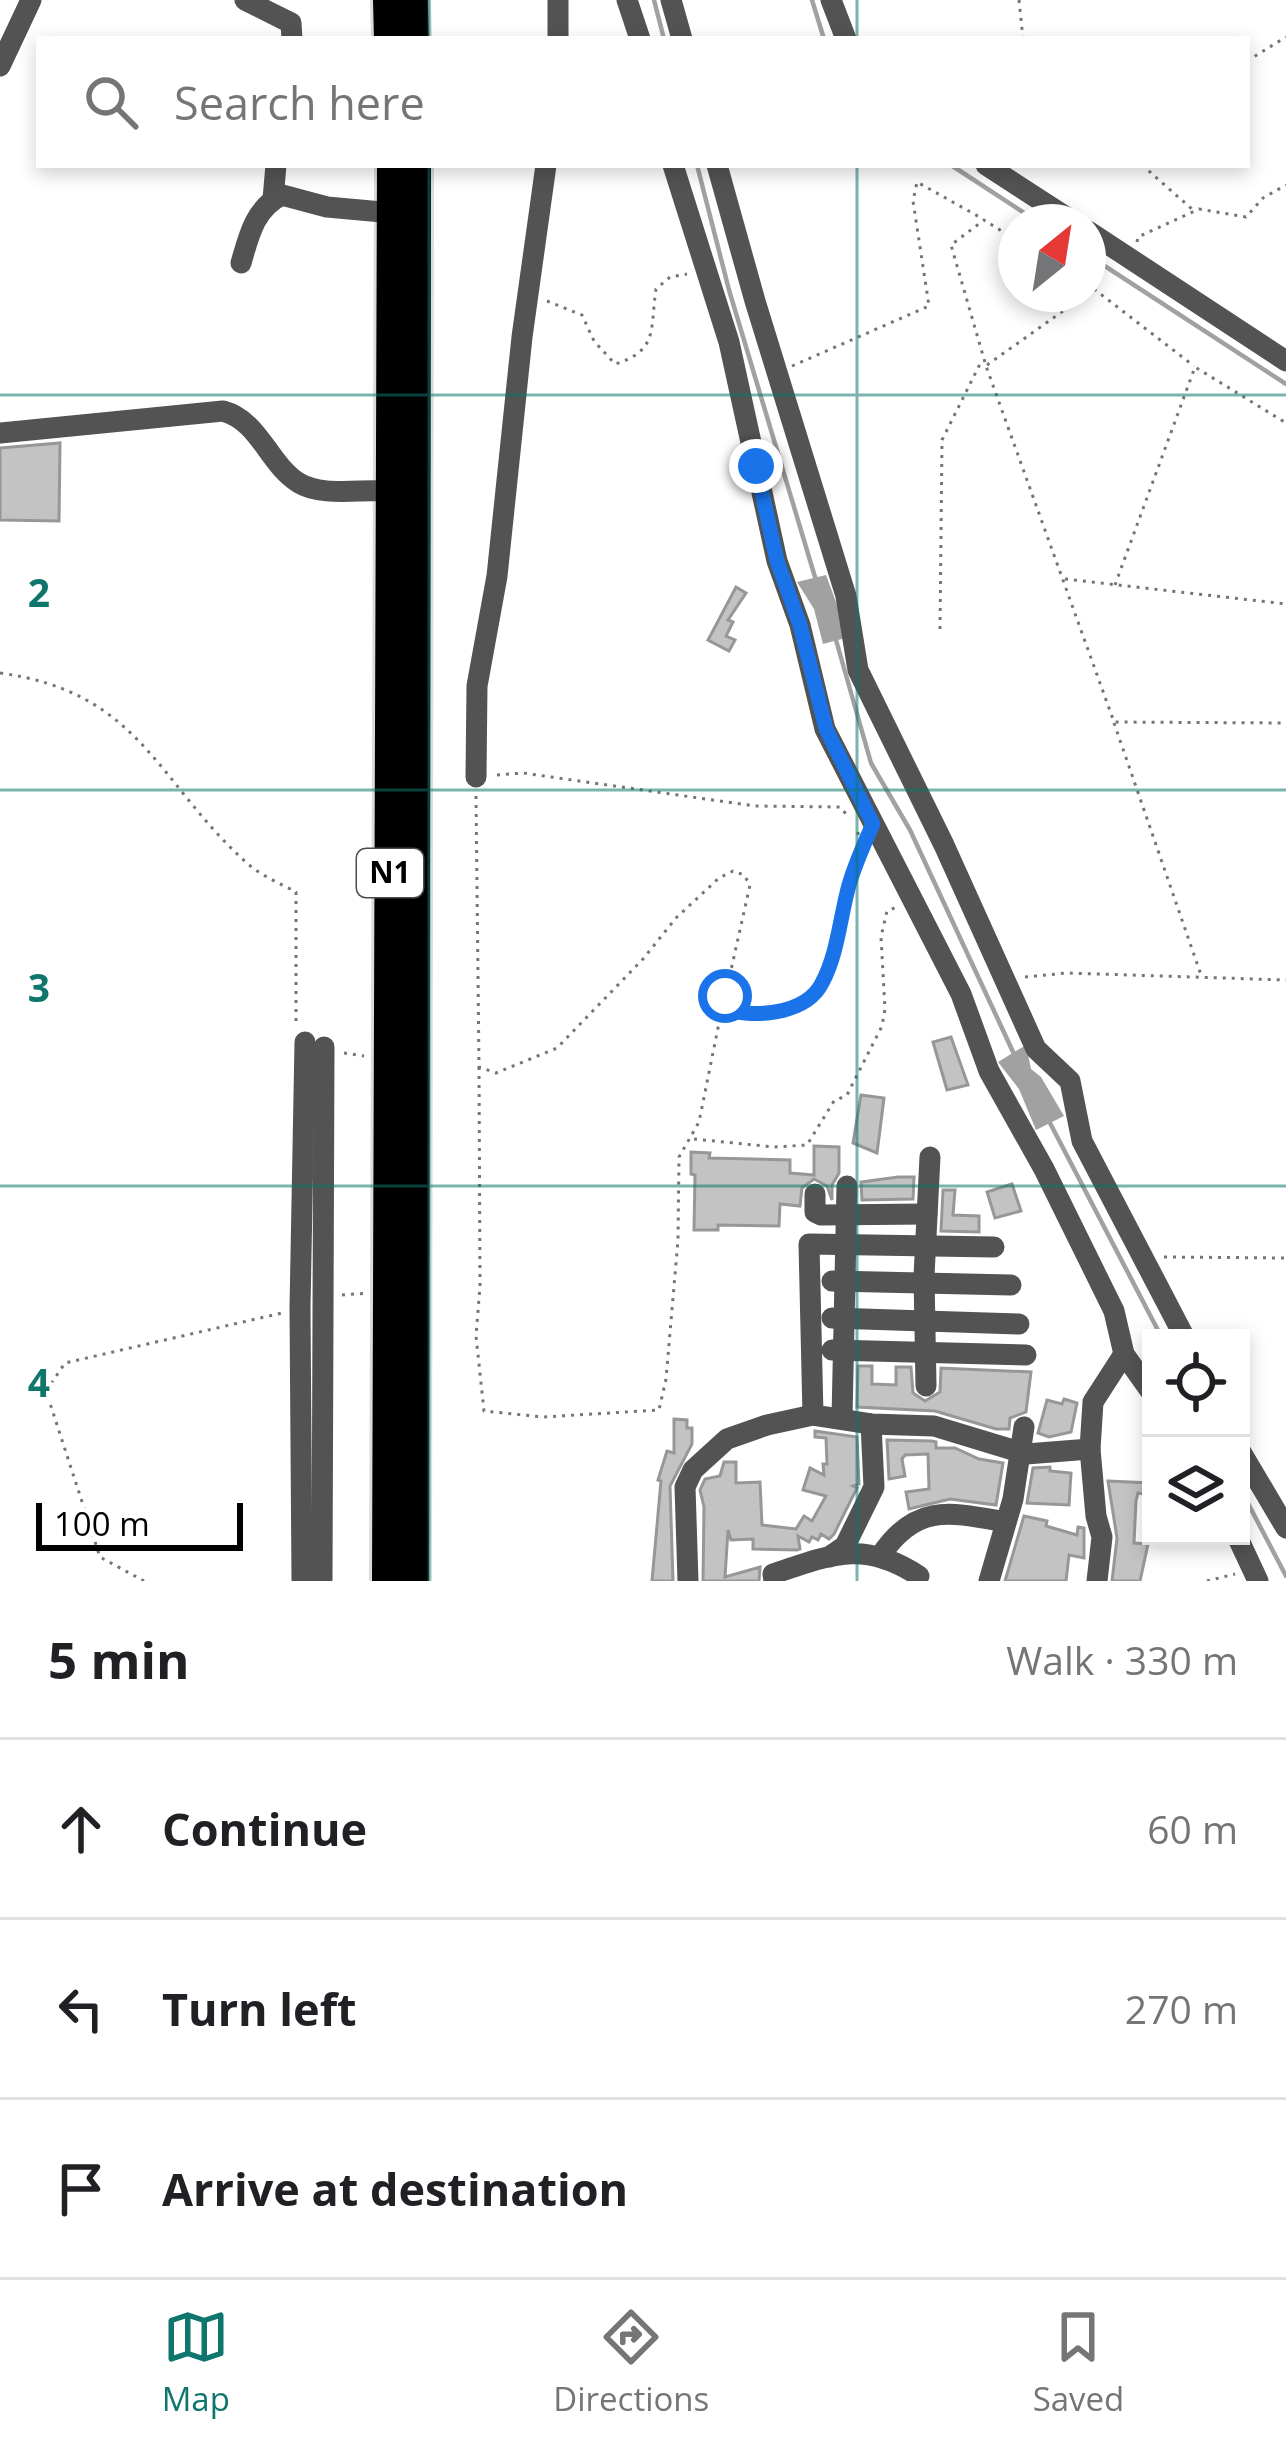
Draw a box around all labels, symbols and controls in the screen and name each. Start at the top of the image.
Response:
search box [36,36,1250,168]
icon: search [78,69,144,135]
text: Search here [174,72,425,133]
north arrow [998,204,1106,312]
route end [729,439,783,493]
text: 2 [28,565,50,618]
road number: N1 [357,849,423,897]
text: 3 [28,960,50,1013]
route start [698,969,752,1023]
map controls [1142,1329,1250,1545]
button: locate [1142,1329,1250,1437]
text: 4 [28,1355,50,1408]
button: layers [1142,1437,1250,1545]
scale bar [36,1497,243,1550]
text: 100 m [54,1501,150,1546]
text: 5 min [48,1624,190,1694]
text: Walk · 330 m [1006,1633,1238,1686]
icon: ahead [48,1796,114,1862]
text: Continue [162,1798,367,1859]
text: 60 m [1147,1802,1238,1855]
icon: left [48,1976,114,2042]
text: Turn left [162,1978,357,2039]
text: 270 m [1125,1982,1238,2035]
icon: arrive [48,2156,114,2222]
text: Arrive at destination [162,2158,628,2219]
tab: Map [162,2304,230,2421]
tab: Directions [553,2304,709,2421]
tab: Saved [1033,2304,1124,2421]

